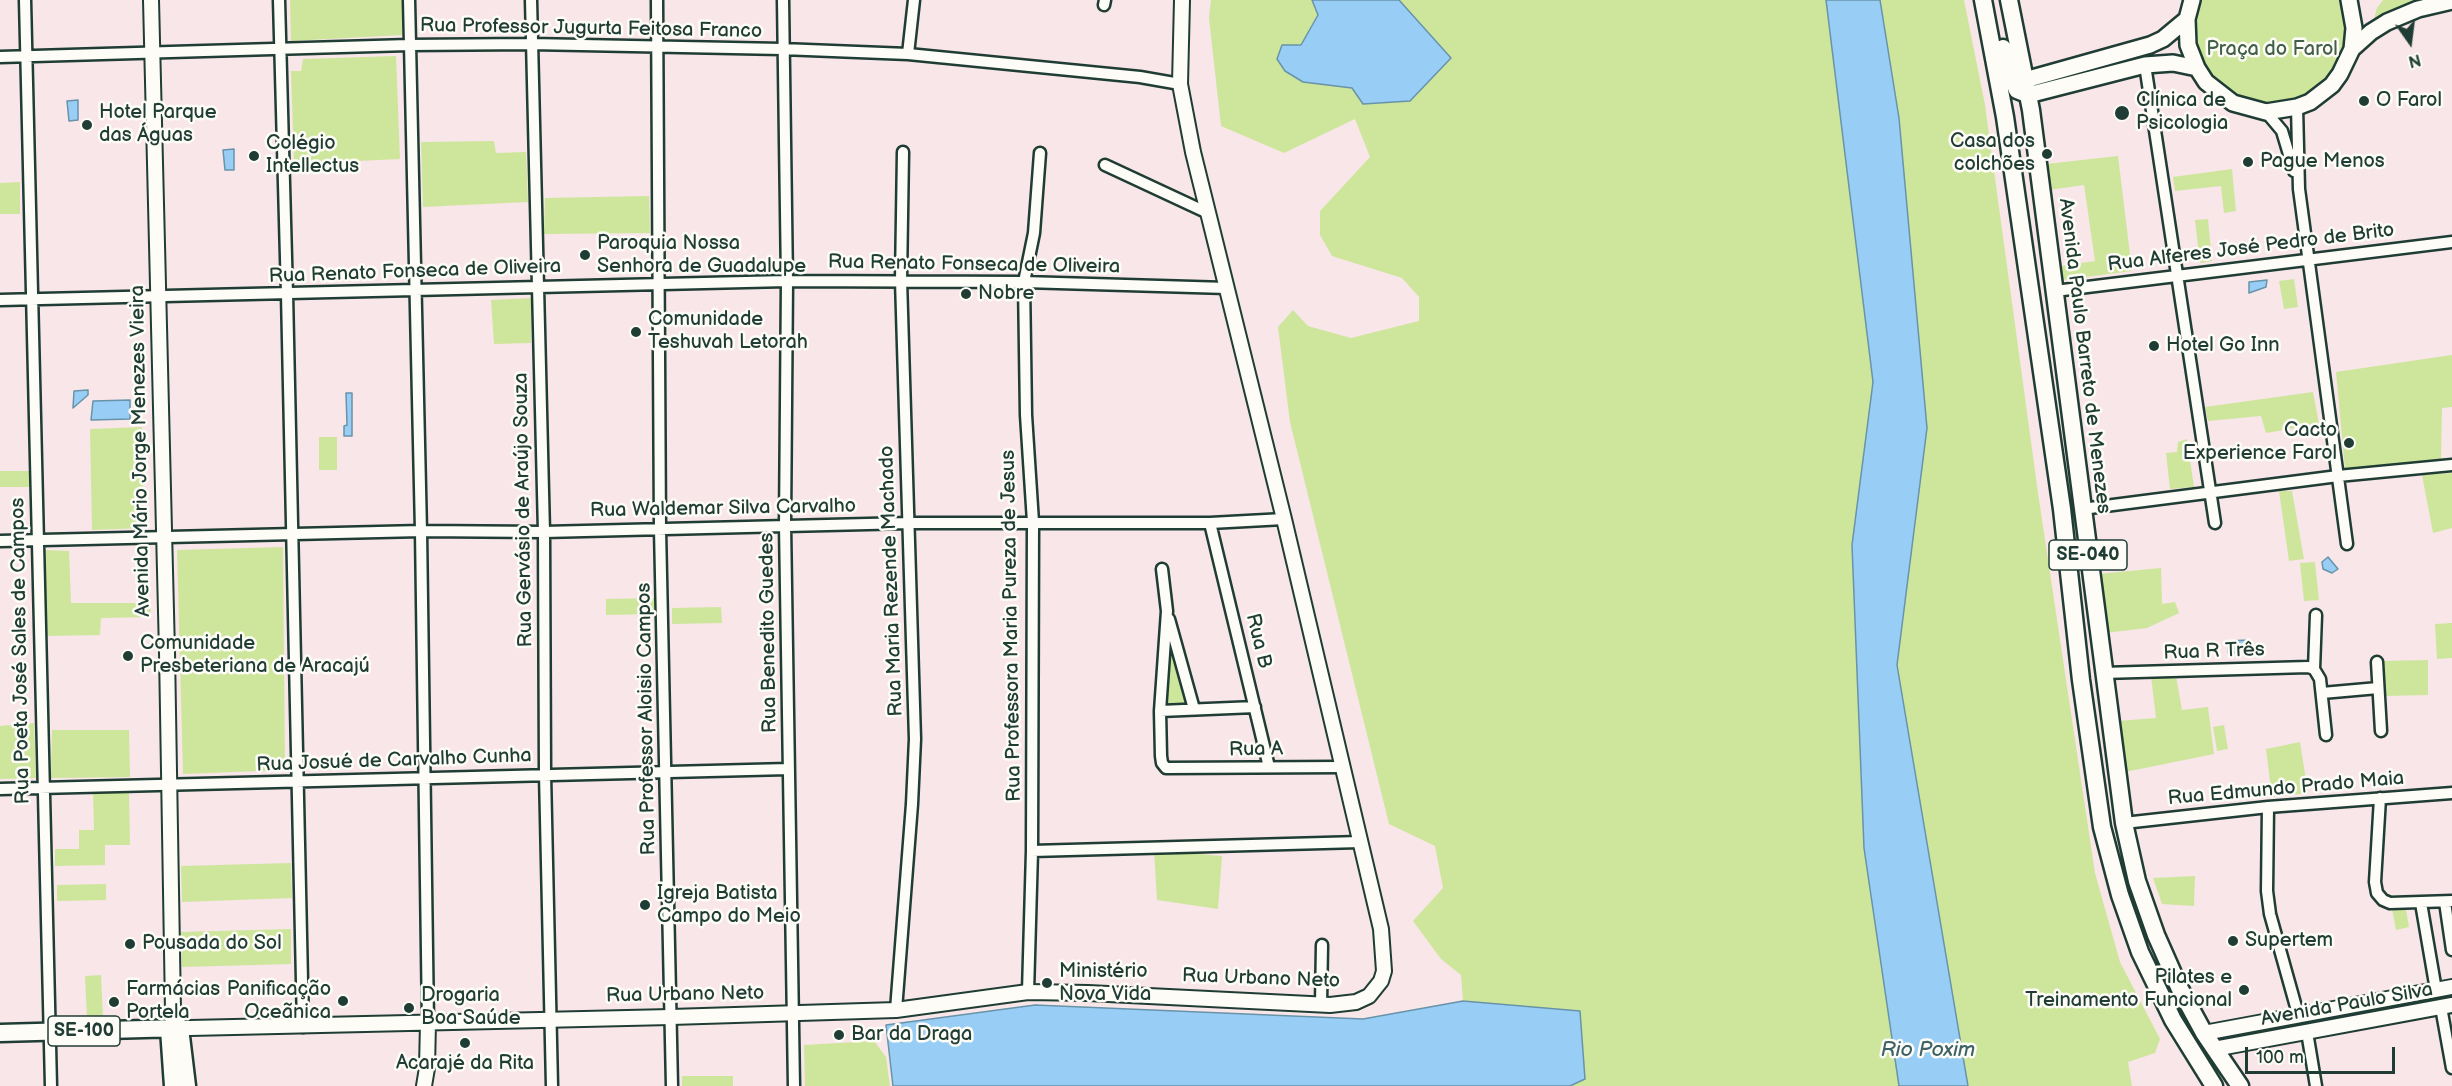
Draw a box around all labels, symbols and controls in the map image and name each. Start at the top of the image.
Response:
north arrow [2380,12,2440,72]
street label: Rua Professor Jugurta Feitosa Franco [420,14,762,44]
park label: Praça do Farol [2206,38,2338,62]
text: N [2406,49,2423,71]
place label: Clínica de Psicologia [2136,89,2228,136]
place label: O Farol [2376,89,2442,113]
marker: O Farol [2357,94,2371,108]
place label: Hotel Parque das Águas [99,101,217,148]
marker: Clínica de Psicologia [2113,104,2131,122]
marker: Hotel Parque das Águas [80,118,94,132]
place label: Casa dos colchões [1950,130,2035,177]
place label: Colégio Intellectus [266,132,359,179]
marker: Casa dos colchões [2040,147,2054,161]
marker: Colégio Intellectus [247,149,261,163]
place label: Pague Menos [2260,150,2385,174]
marker: Pague Menos [2241,155,2255,169]
street label: Avenida Paulo Barreto de Menezes [2053,197,2115,515]
street label: Rua Alferes José Pedro de Brito [2106,219,2396,277]
place label: Paroquia Nossa Senhora de Guadalupe [597,232,806,279]
marker: Paroquia Nossa Senhora de Guadalupe [578,248,592,262]
street label: Rua Renato Fonseca de Oliveira [828,250,1120,280]
street label: Rua Renato Fonseca de Oliveira [268,255,562,289]
place label: Nobre [978,282,1034,306]
street label: Avenida Mário Jorge Menezes Vieira [126,285,156,617]
marker: Nobre [959,287,973,301]
place label: Comunidade Teshuvah Letorah [648,308,808,355]
marker: Comunidade Teshuvah Letorah [629,325,643,339]
place label: Hotel Go Inn [2166,334,2280,358]
marker: Hotel Go Inn [2147,339,2161,353]
street label: Rua Gervásio de Araújo Souza [510,372,538,648]
place label: Cacto Experience Farol [2183,419,2337,466]
marker: Cacto Experience Farol [2342,436,2356,450]
street label: Rua Maria Rezende Machado [875,445,909,717]
street label: Rua Professora Maria Pureza de Jesus [997,450,1027,802]
street label: Rua Waldemar Silva Carvalho [590,495,856,523]
street label: Rua Poeta José Sales de Campos [6,497,36,805]
street label: Rua Benedito Guedes [755,533,783,733]
road number: SE-040 [2049,540,2127,570]
street label: Rua Professor Aloisio Campos [633,582,661,856]
street label: Rua B [1240,611,1276,671]
place label: Comunidade Presbeteriana de Aracajú [140,632,370,679]
street label: Rua R Três [2163,638,2265,666]
marker: Comunidade Presbeteriana de Aracajú [121,649,135,663]
street label: Rua A [1229,738,1283,762]
street label: Rua Josué de Carvalho Cunha [256,744,532,778]
street label: Rua Edmundo Prado Maia [2167,767,2405,811]
place label: Igreja Batista Campo do Meio [657,882,801,929]
marker: Igreja Batista Campo do Meio [638,898,652,912]
place label: Supertem [2245,929,2333,953]
place label: Pousada do Sol [142,932,282,956]
marker: Supertem [2226,934,2240,948]
marker: Pousada do Sol [123,937,137,951]
place label: Ministério Nova Vida [1059,960,1151,1007]
street label: Rua Urbano Neto [1181,964,1341,994]
place label: Pilates e Treinamento Funcional [2025,966,2232,1013]
marker: Ministério Nova Vida [1040,976,1054,990]
place label: Farmácias Portela [126,978,220,1025]
place label: Panificação Oceãnica [227,978,331,1025]
street label: Avenida Paulo Silva [2259,978,2435,1032]
street label: Rua Urbano Neto [606,982,764,1008]
marker: Pilates e Treinamento Funcional [2237,983,2251,997]
place label: Drogaria Boa Saúde [421,984,520,1031]
marker: Panificação Oceãnica [336,994,350,1008]
marker: Farmácias Portela [107,995,121,1009]
marker: Drogaria Boa Saúde [402,1001,416,1015]
road number: SE-100 [48,1016,120,1046]
place label: Bar da Draga [851,1023,972,1047]
marker: Bar da Draga [832,1028,846,1042]
scale bar [2248,1035,2398,1073]
marker: Acarajé da Rita [458,1036,472,1050]
water label: Rio Poxim [1881,1038,1975,1064]
text: 100 m [2256,1047,2304,1068]
place label: Acarajé da Rita [396,1052,534,1076]

